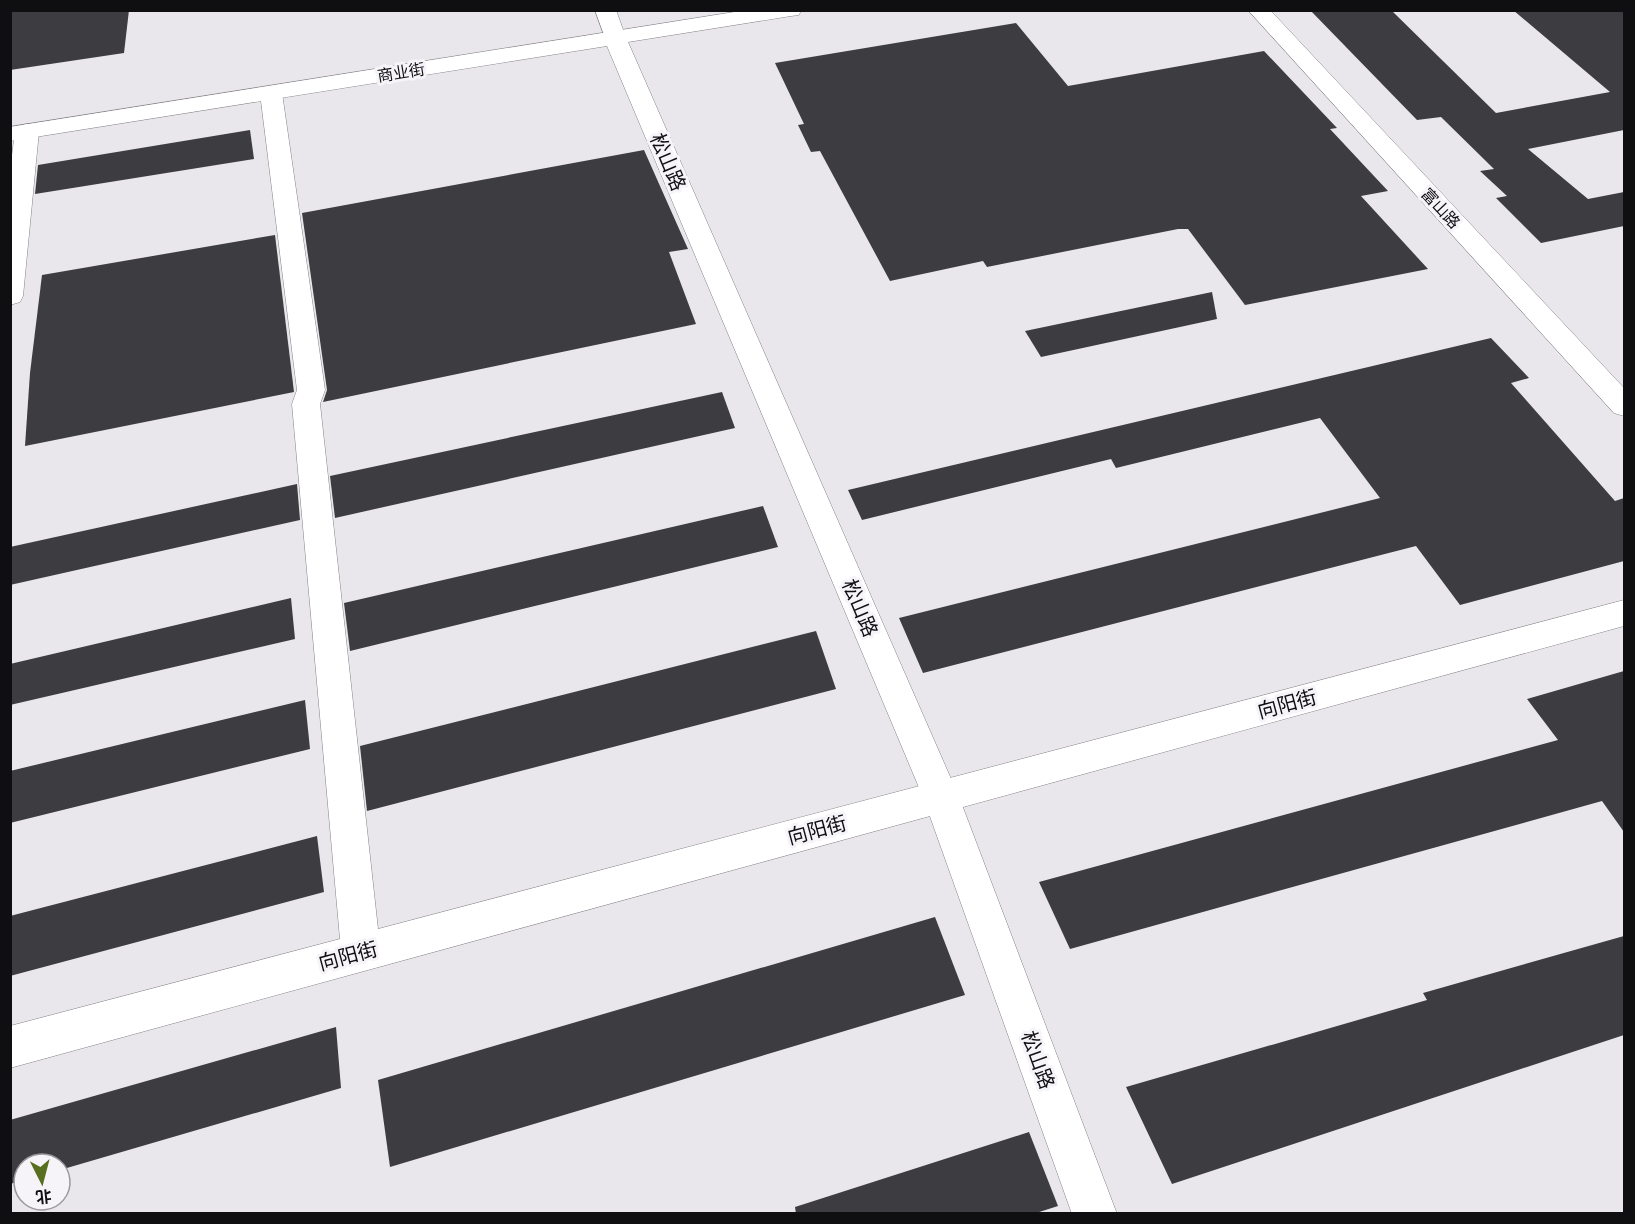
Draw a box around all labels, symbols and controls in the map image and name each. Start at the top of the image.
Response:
street label: 商业街 [376,58,426,86]
street label: 松山路 [646,129,692,194]
street label: 富山路 [1417,184,1465,232]
street label: 松山路 [838,575,884,640]
street label: 向阳街 [1255,684,1319,722]
street label: 向阳街 [785,810,849,848]
street label: 向阳街 [316,936,380,974]
street label: 松山路 [1017,1027,1060,1092]
north arrow [12,1152,72,1212]
text: 北 [35,1186,53,1208]

